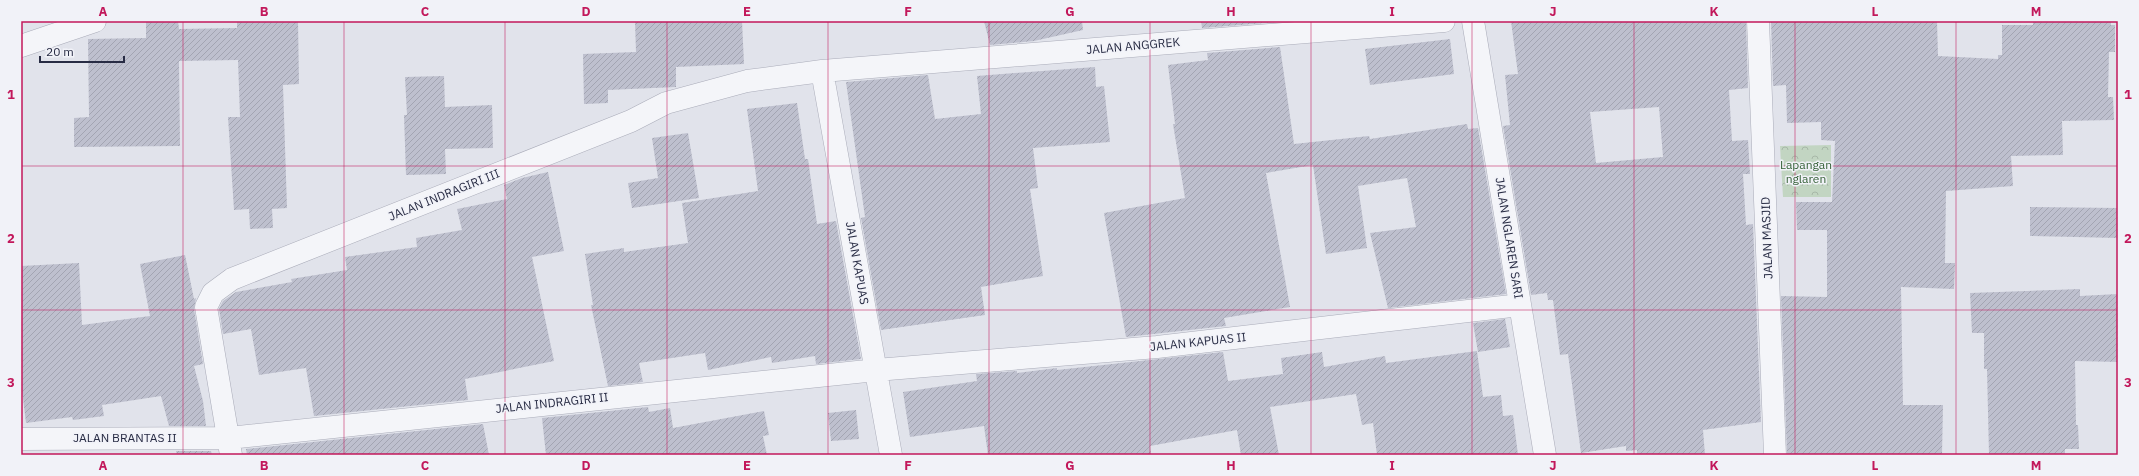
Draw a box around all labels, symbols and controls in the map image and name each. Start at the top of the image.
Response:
text: A [99,3,108,20]
text: B [260,3,269,20]
text: C [421,3,430,20]
text: D [581,3,591,20]
text: E [743,3,751,20]
text: F [904,3,912,20]
text: G [1065,3,1075,20]
text: H [1226,3,1236,20]
text: I [1389,3,1395,20]
text: J [1549,3,1557,20]
text: K [1709,3,1719,20]
text: L [1872,3,1879,20]
text: M [2031,3,2041,20]
street label: JALAN ANGGREK [1085,34,1181,57]
scale bar [40,38,124,64]
text: 20 m [46,44,74,59]
text: 1 [7,86,15,103]
text: 1 [2124,86,2132,103]
park label: Lapangan nglaren [1780,157,1832,186]
street label: JALAN INDRAGIRI III [386,165,502,224]
street label: JALAN NGLAREN SARI [1492,176,1527,300]
street label: JALAN MASJID [1758,197,1775,279]
street label: JALAN KAPUAS [843,220,872,306]
text: 2 [7,230,15,247]
text: 2 [2124,230,2132,247]
street label: JALAN KAPUAS II [1149,329,1247,354]
text: 3 [7,374,15,391]
text: 3 [2124,374,2132,391]
street label: JALAN INDRAGIRI II [495,389,609,416]
street label: JALAN BRANTAS II [73,430,177,445]
text: A [99,457,108,474]
text: B [260,457,269,474]
text: C [421,457,430,474]
text: D [581,457,591,474]
text: E [743,457,751,474]
text: F [904,457,912,474]
text: G [1065,457,1075,474]
text: H [1226,457,1236,474]
text: I [1389,457,1395,474]
text: J [1549,457,1557,474]
text: K [1709,457,1719,474]
text: L [1872,457,1879,474]
text: M [2031,457,2041,474]

